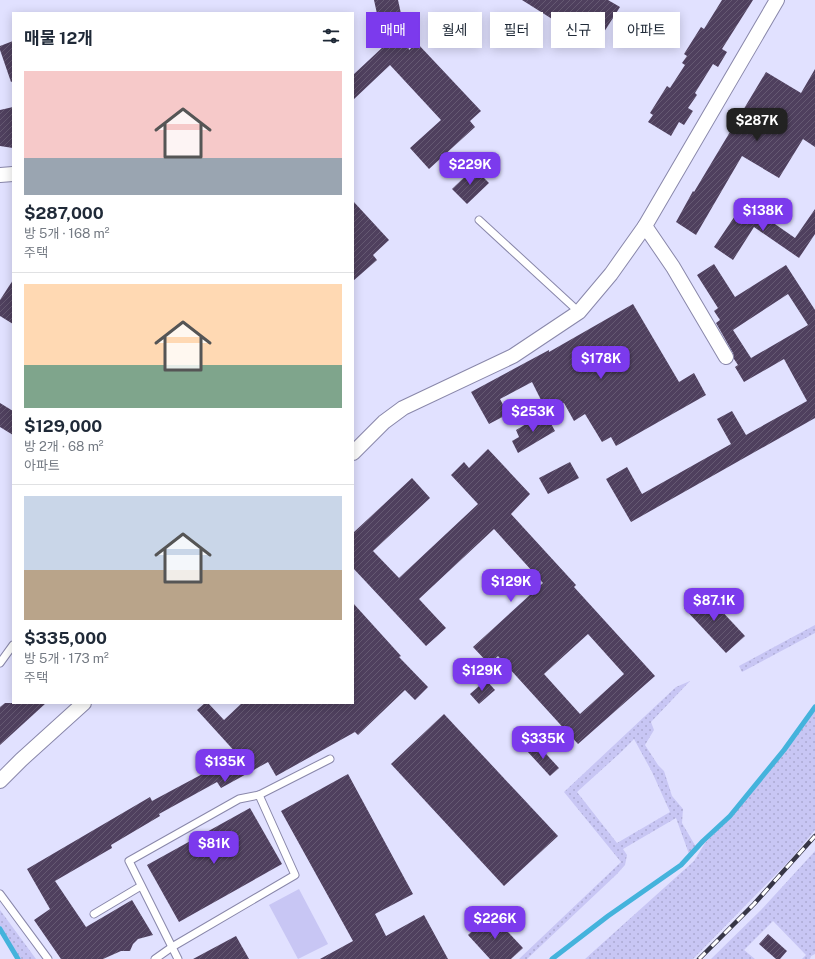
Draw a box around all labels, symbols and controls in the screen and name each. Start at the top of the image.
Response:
chip: 매매 [366,12,420,48]
chip: 월세 [428,12,482,48]
chip: 필터 [490,12,543,48]
chip: 신규 [551,12,605,48]
chip: 아파트 [613,12,680,48]
icon: filters [320,25,342,47]
text: 매물 12개 [24,28,93,48]
icon: home [147,97,219,169]
pin: $287K [729,108,785,142]
text: $287K [735,113,779,128]
pin: $229K [442,152,498,186]
text: $229K [448,157,492,172]
pin: $138K [735,198,791,232]
text: $287,000 [24,203,104,223]
text: $138K [742,203,784,218]
text: 방 5개 · 168 m² [24,226,110,241]
text: 주택 [24,245,48,260]
icon: home [147,310,219,382]
pin: $178K [573,346,629,380]
text: $178K [581,351,621,366]
pin: $253K [505,399,561,433]
text: $253K [511,404,555,419]
text: $129,000 [24,416,102,436]
text: 방 2개 · 68 m² [24,439,104,454]
text: 아파트 [24,458,60,473]
icon: home [147,522,219,594]
pin: $129K [483,569,539,603]
text: $129K [491,574,531,589]
pin: $87.1K [681,588,747,622]
text: $87.1K [693,593,735,608]
text: $335,000 [24,628,107,648]
text: 방 5개 · 173 m² [24,651,109,666]
pin: $129K [454,658,510,692]
text: $129K [462,663,502,678]
text: 주택 [24,670,48,685]
pin: $335K [515,726,571,760]
text: $335K [521,731,565,746]
pin: $135K [197,749,253,783]
text: $135K [204,754,246,769]
pin: $81K [190,831,238,865]
text: $81K [198,836,230,851]
pin: $226K [467,906,523,940]
text: $226K [473,911,517,926]

